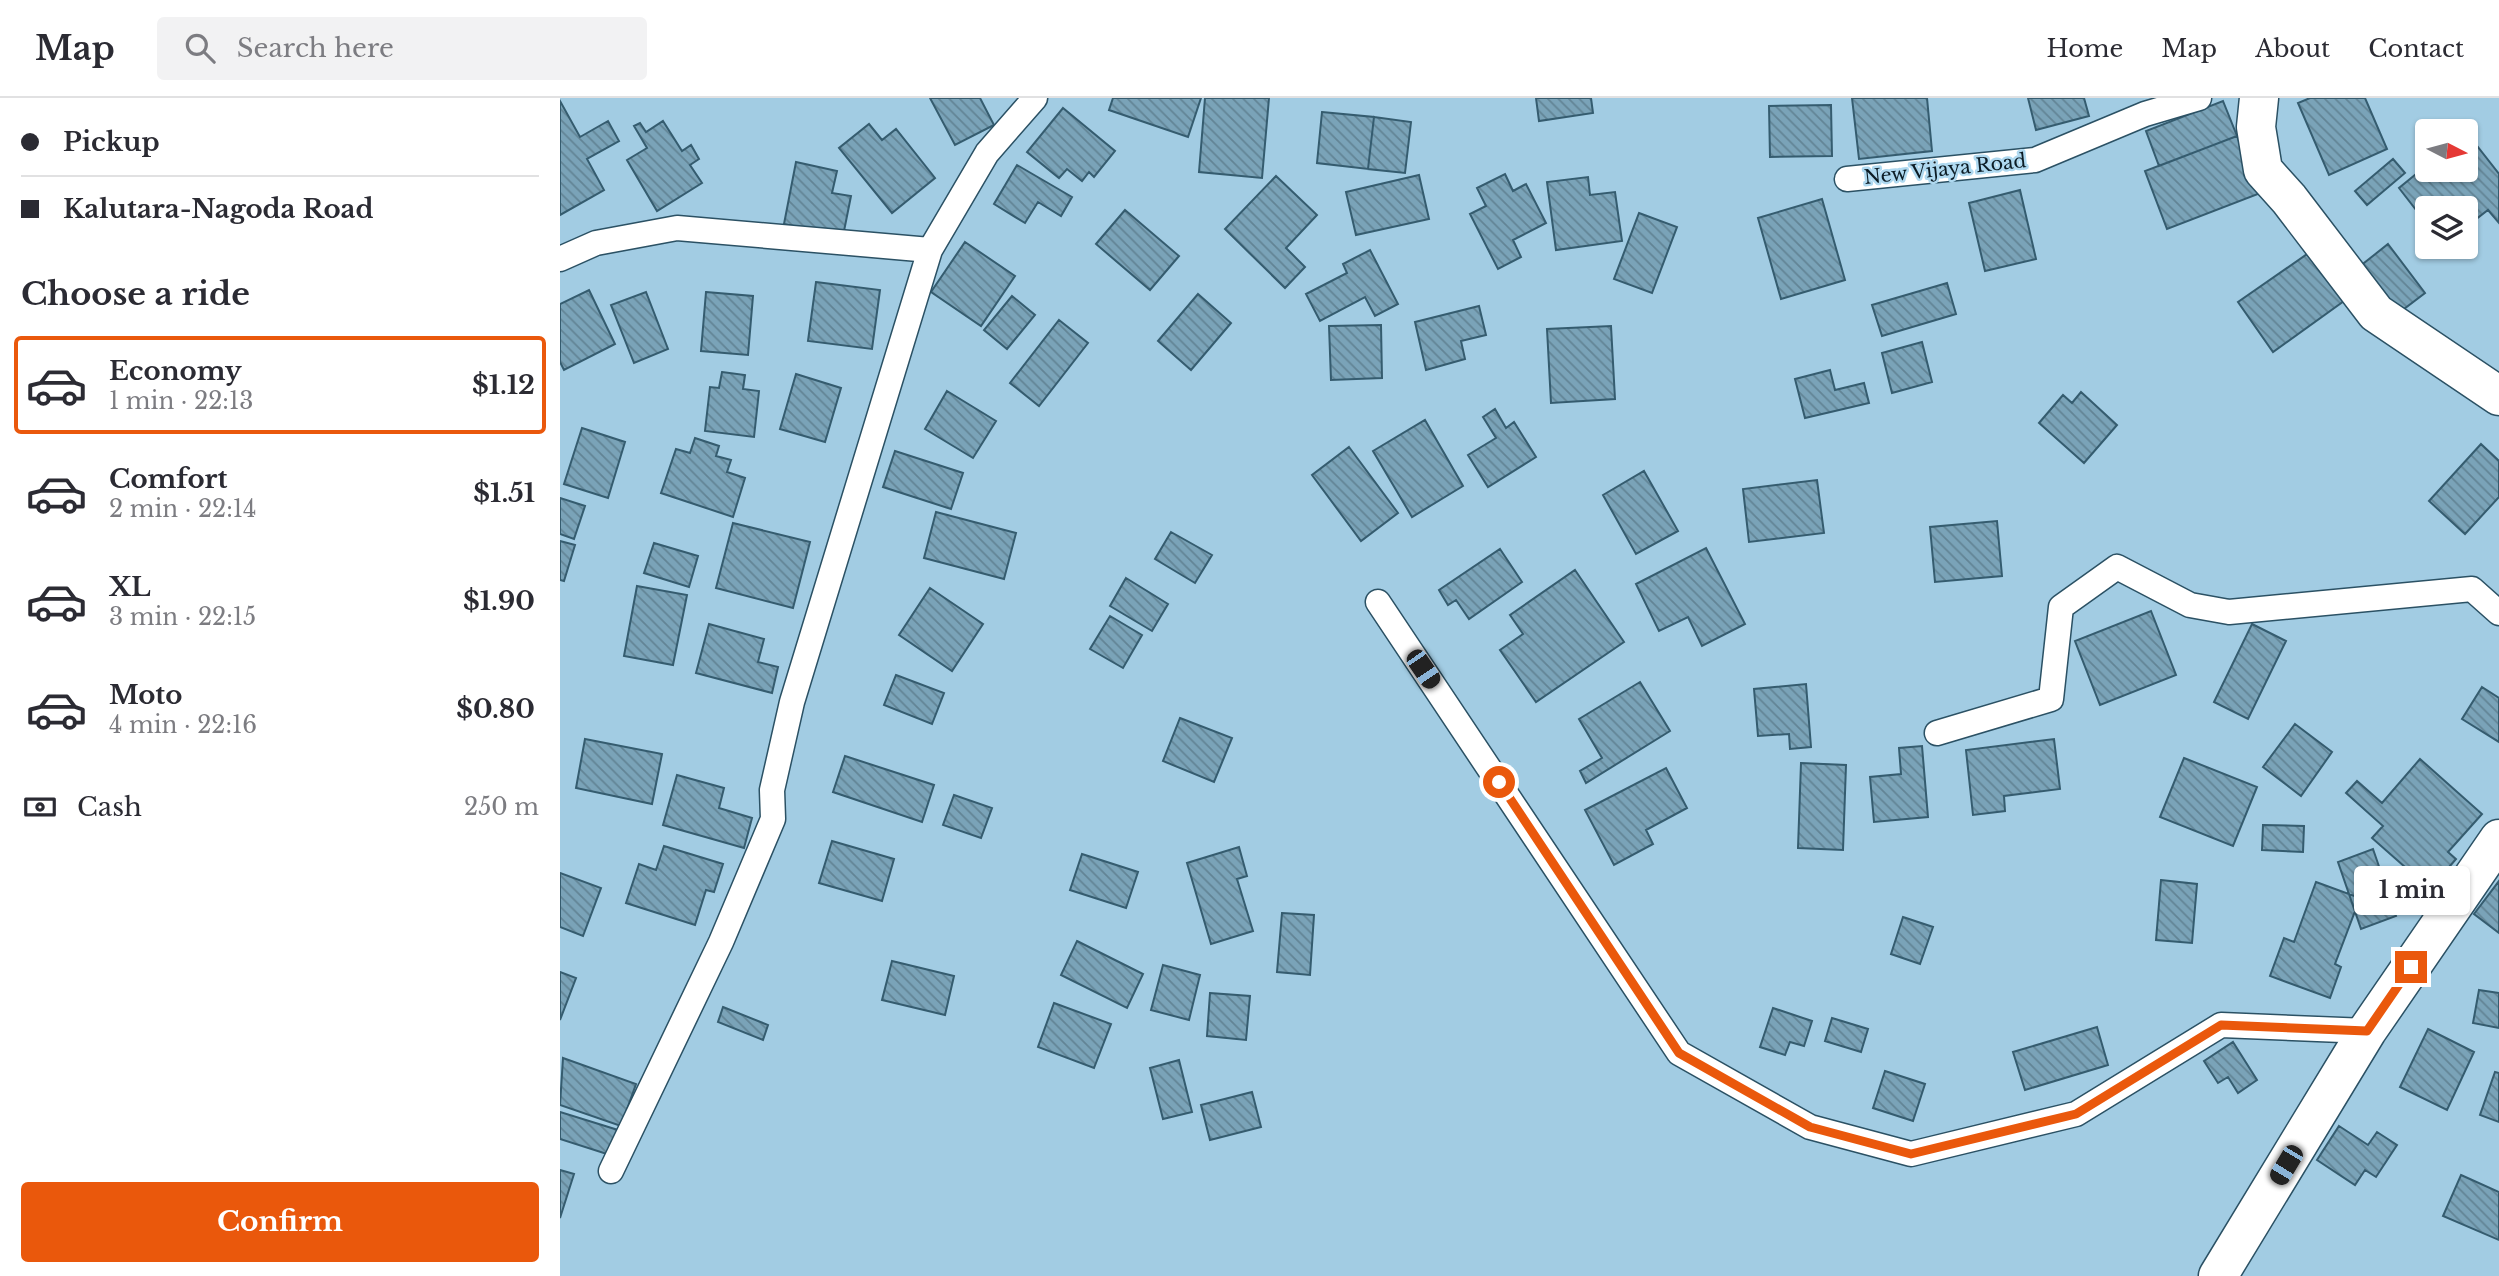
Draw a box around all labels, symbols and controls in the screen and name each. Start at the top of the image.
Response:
search box [157,17,647,80]
text: Map [35,28,115,69]
icon: search [181,29,219,67]
text: Search here [237,32,394,64]
text: Home [2047,34,2123,63]
text: Map [2161,34,2217,63]
text: About [2255,34,2330,63]
text: Contact [2368,34,2464,63]
north arrow [2415,119,2478,182]
map controls [2415,119,2478,259]
text: Pickup [63,126,160,158]
street label: New Vijaya Road [1863,149,2027,189]
text: Kalutara-Nagoda Road [63,193,374,225]
button: layers [2415,196,2478,259]
text: Choose a ride [21,274,250,314]
icon: car [25,354,88,417]
text: Economy [109,355,242,387]
text: $1.12 [472,369,535,401]
text: 1 min · 22:13 [109,387,253,415]
icon: car [25,462,88,525]
text: Comfort [109,463,227,495]
text: $1.51 [473,477,535,509]
text: 2 min · 22:14 [109,495,257,523]
icon: car [25,570,88,633]
text: XL [109,571,151,603]
text: $1.90 [463,585,535,617]
text: 3 min · 22:15 [109,603,256,631]
car [1403,646,1444,692]
icon: car [25,678,88,741]
text: Moto [109,679,182,711]
text: $0.80 [456,693,535,725]
text: 4 min · 22:16 [109,711,257,739]
route start [1483,766,1515,798]
icon: cash [21,788,59,826]
text: Cash [77,791,142,823]
text: 250 m [464,793,539,821]
callout: 1 min [2353,866,2469,914]
text: 1 min [2379,876,2445,904]
route end [2395,951,2427,983]
car [2267,1142,2306,1188]
button: Confirm [21,1182,539,1262]

